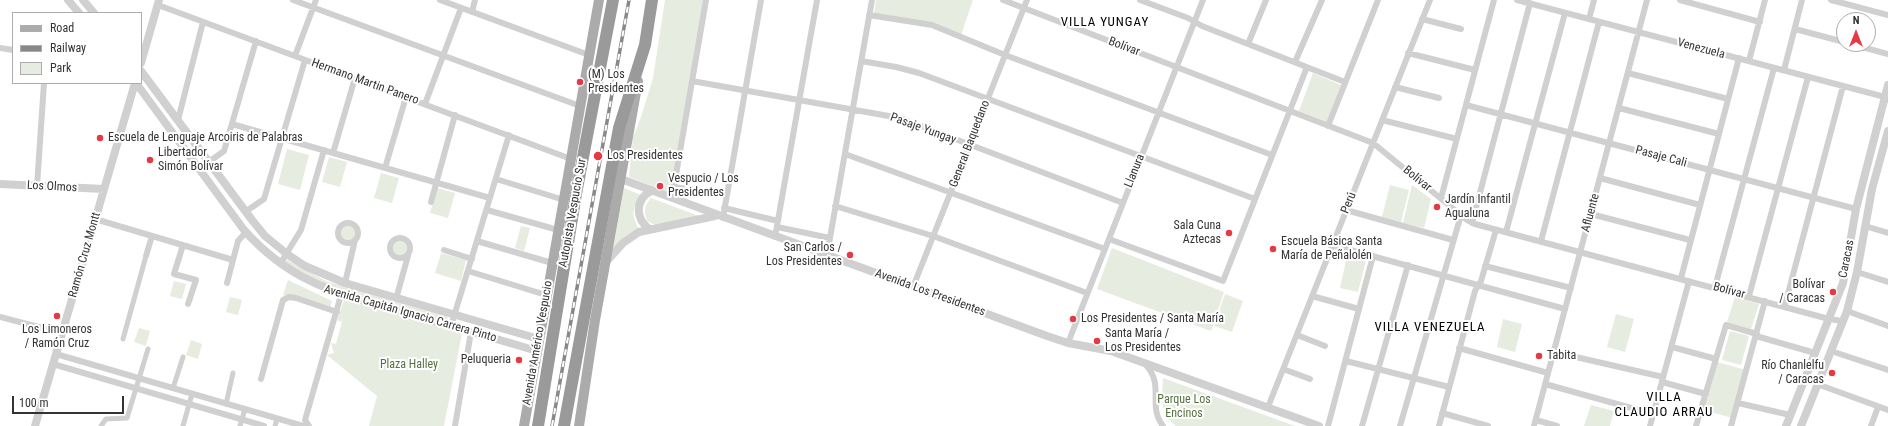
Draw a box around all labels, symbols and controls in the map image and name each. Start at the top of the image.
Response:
legend [12,12,142,84]
north arrow [1836,12,1876,52]
text: N [1853,14,1859,27]
district label: VILLA YUNGAY [1061,15,1149,31]
text: Road [50,21,74,35]
street label: Bolívar [1106,34,1142,60]
street label: Venezuela [1676,36,1726,62]
text: Railway [50,41,86,55]
street label: Hermano Martin Panero [309,56,421,108]
text: Park [50,61,71,75]
place label: (M) Los Presidentes [588,68,644,96]
marker: (M) Los Presidentes [575,77,585,87]
street label: General Baquedano [947,98,993,190]
street label: Pasaje Yungay [888,110,958,148]
place label: Escuela de Lenguaje Arcoiris de Palabras [108,131,303,145]
marker: Escuela de Lenguaje Arcoiris de Palabras [95,133,105,143]
street label: Pasaje Cali [1634,143,1688,171]
place label: Libertador Simón Bolívar [158,146,223,174]
place label: Los Presidentes [607,149,683,163]
marker: Los Presidentes [592,150,604,162]
street label: Llanura [1122,152,1148,190]
marker: Libertador Simón Bolívar [145,155,155,165]
street label: Autopista Vespucio Sur [556,157,590,269]
street label: Bolívar [1400,163,1434,195]
place label: Vespucio / Los Presidentes [668,172,739,200]
street label: Los Olmos [26,178,78,196]
marker: Vespucio / Los Presidentes [655,181,665,191]
street label: Perú [1338,190,1360,216]
street label: Afluente [1579,192,1603,234]
place label: Jardín Infantil Agualuna [1445,193,1511,221]
marker: Jardín Infantil Agualuna [1432,202,1442,212]
street label: Ramón Cruz Montt [66,211,104,299]
place label: Sala Cuna Aztecas [1174,219,1221,247]
marker: Sala Cuna Aztecas [1224,228,1234,238]
place label: Escuela Básica Santa María de Peñalolén [1281,235,1382,263]
street label: Caracas [1836,239,1858,279]
place label: San Carlos / Los Presidentes [766,241,842,269]
marker: Escuela Básica Santa María de Peñalolén [1268,244,1278,254]
marker: San Carlos / Los Presidentes [845,250,855,260]
street label: Avenida Los Presidentes [873,266,987,320]
place label: Bolívar / Caracas [1779,278,1825,306]
street label: Avenida Américo Vespucio [520,280,556,406]
street label: Bolívar [1711,280,1747,302]
street label: Avenida Capitán Ignacio Carrera Pinto [322,282,498,346]
marker: Bolívar / Caracas [1828,287,1838,297]
marker: Los Limoneros / Ramón Cruz [52,311,62,321]
place label: Los Presidentes / Santa María [1081,312,1224,326]
marker: Los Presidentes / Santa María [1068,314,1078,324]
district label: VILLA VENEZUELA [1374,320,1486,336]
place label: Los Limoneros / Ramón Cruz [22,323,92,351]
place label: Santa María / Los Presidentes [1105,327,1181,355]
marker: Santa María / Los Presidentes [1092,336,1102,346]
place label: Tabita [1547,349,1576,363]
marker: Tabita [1534,351,1544,361]
place label: Peluqueria [461,353,511,367]
marker: Peluqueria [514,355,524,365]
park label: Plaza Halley [380,358,438,372]
place label: Río Chanlelfu / Caracas [1761,359,1824,387]
marker: Río Chanlelfu / Caracas [1827,368,1837,378]
scale bar [14,388,126,414]
district label: VILLA CLAUDIO ARRAU [1615,390,1713,421]
park label: Parque Los Encinos [1157,393,1211,421]
text: 100 m [19,396,49,410]

